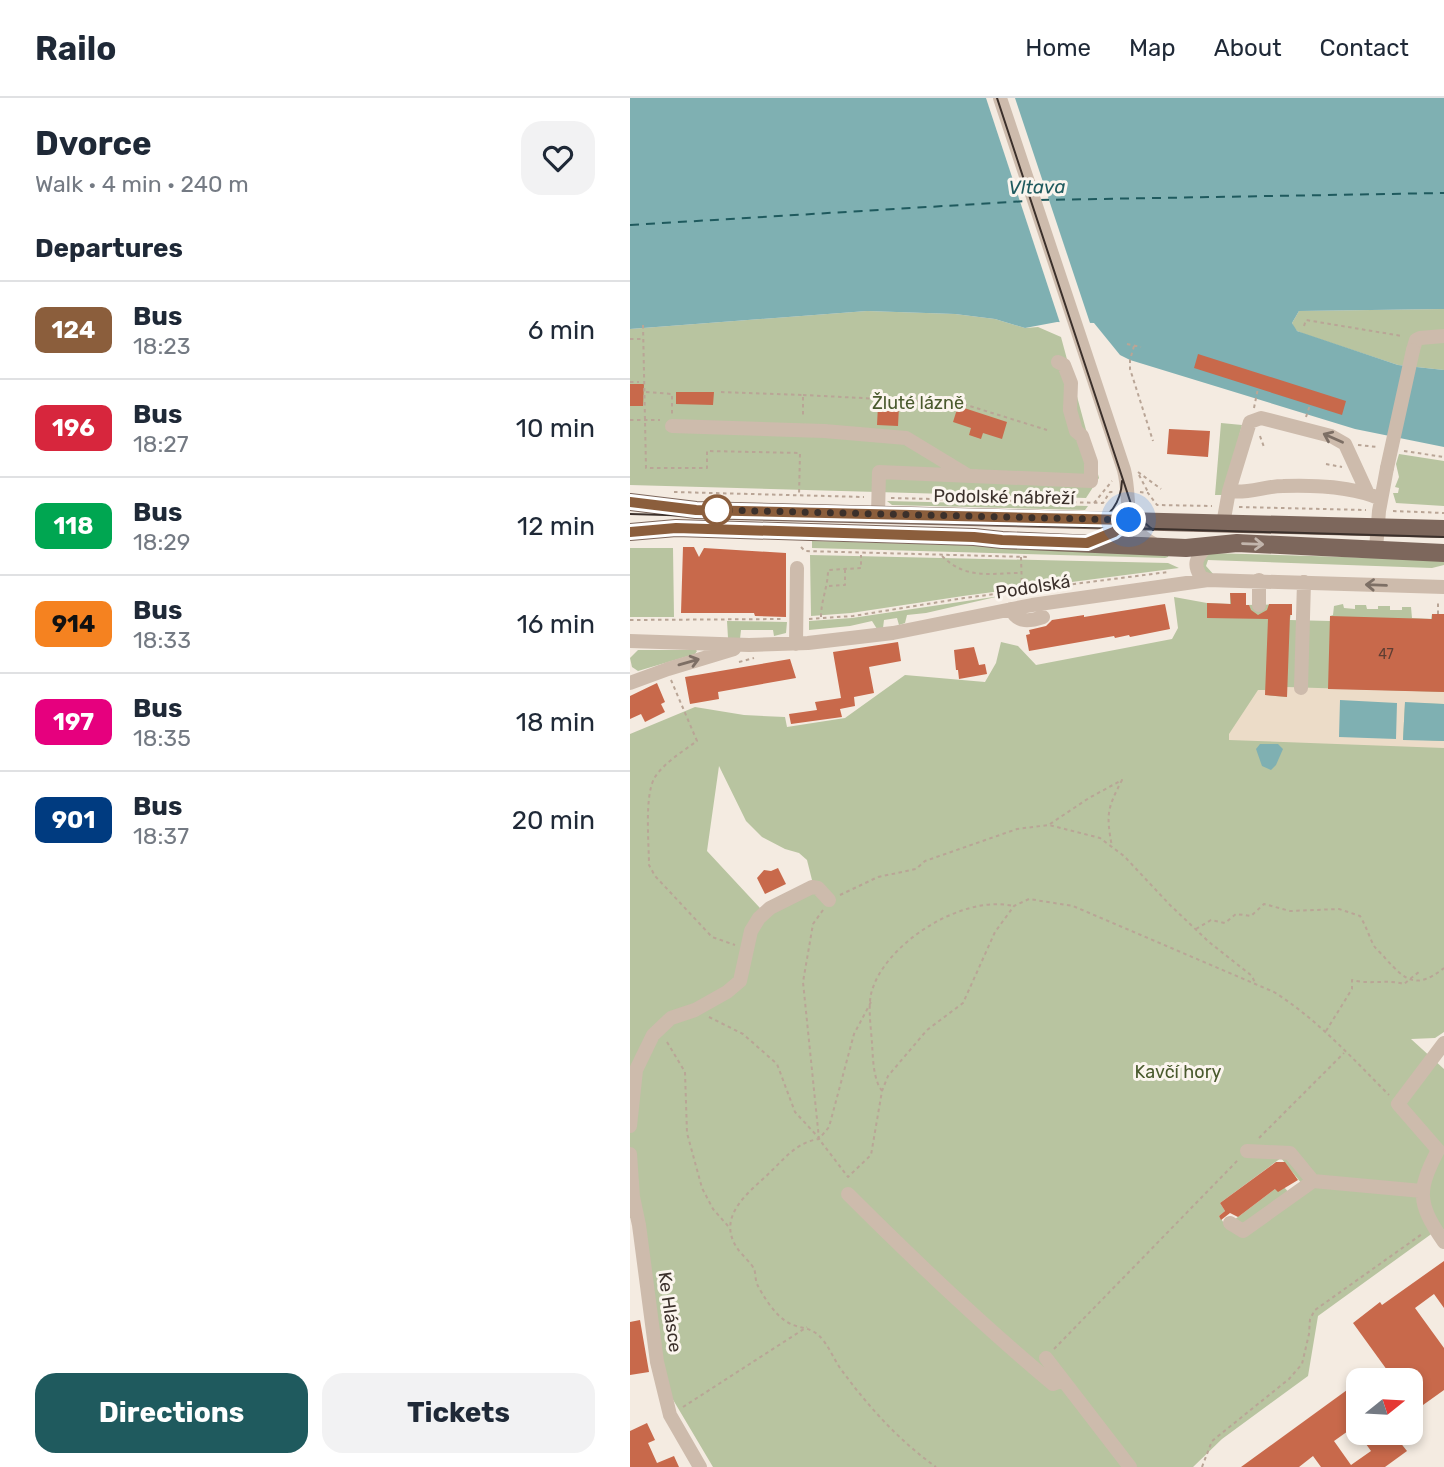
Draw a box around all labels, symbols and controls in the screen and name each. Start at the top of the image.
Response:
text: Railo [35,29,116,68]
text: Home [1025,34,1091,62]
text: Map [1129,34,1176,62]
text: About [1214,34,1282,62]
text: Contact [1320,34,1409,62]
button: heart [521,121,595,195]
text: Dvorce [35,124,152,163]
text: Walk · 4 min · 240 m [35,170,249,198]
water label: Vltava [1008,175,1066,199]
text: Departures [35,233,183,264]
text: Bus [133,301,182,332]
text: 6 min [528,315,595,346]
text: 124 [52,316,95,344]
text: 18:23 [133,332,191,360]
park label: Žluté lázně [872,392,964,414]
text: Bus [133,399,182,430]
text: 10 min [516,413,595,444]
text: 196 [52,414,95,442]
text: 18:27 [133,430,189,458]
one-way arrow [1322,431,1344,444]
street label: Podolské nábřeží [933,485,1077,509]
unlabelled marker [702,495,732,525]
text: Bus [133,497,182,528]
your location [1111,502,1146,537]
text: 12 min [517,511,595,542]
text: 118 [53,512,94,540]
text: 18:29 [133,528,191,556]
one-way arrow [1241,538,1264,551]
street label: Podolská [994,570,1072,604]
one-way arrow [1365,578,1388,592]
text: Bus [133,595,182,626]
text: 16 min [517,609,595,640]
text: 914 [52,610,95,638]
text: 18:33 [133,626,191,654]
house number: 47 [1378,646,1394,663]
one-way arrow [678,655,700,668]
text: Bus [133,693,182,724]
text: 18 min [516,707,595,738]
text: 197 [53,708,94,736]
text: 18:35 [133,724,191,752]
text: Bus [133,791,182,822]
text: 20 min [512,805,595,836]
text: 901 [52,806,95,834]
text: 18:37 [133,822,189,850]
park label: Kavčí hory [1135,1061,1221,1083]
street label: Ke Hlásce [653,1270,687,1354]
north arrow [1346,1368,1423,1446]
map controls [1346,1368,1423,1445]
button: Directions [35,1373,308,1453]
button: Tickets [322,1373,595,1453]

